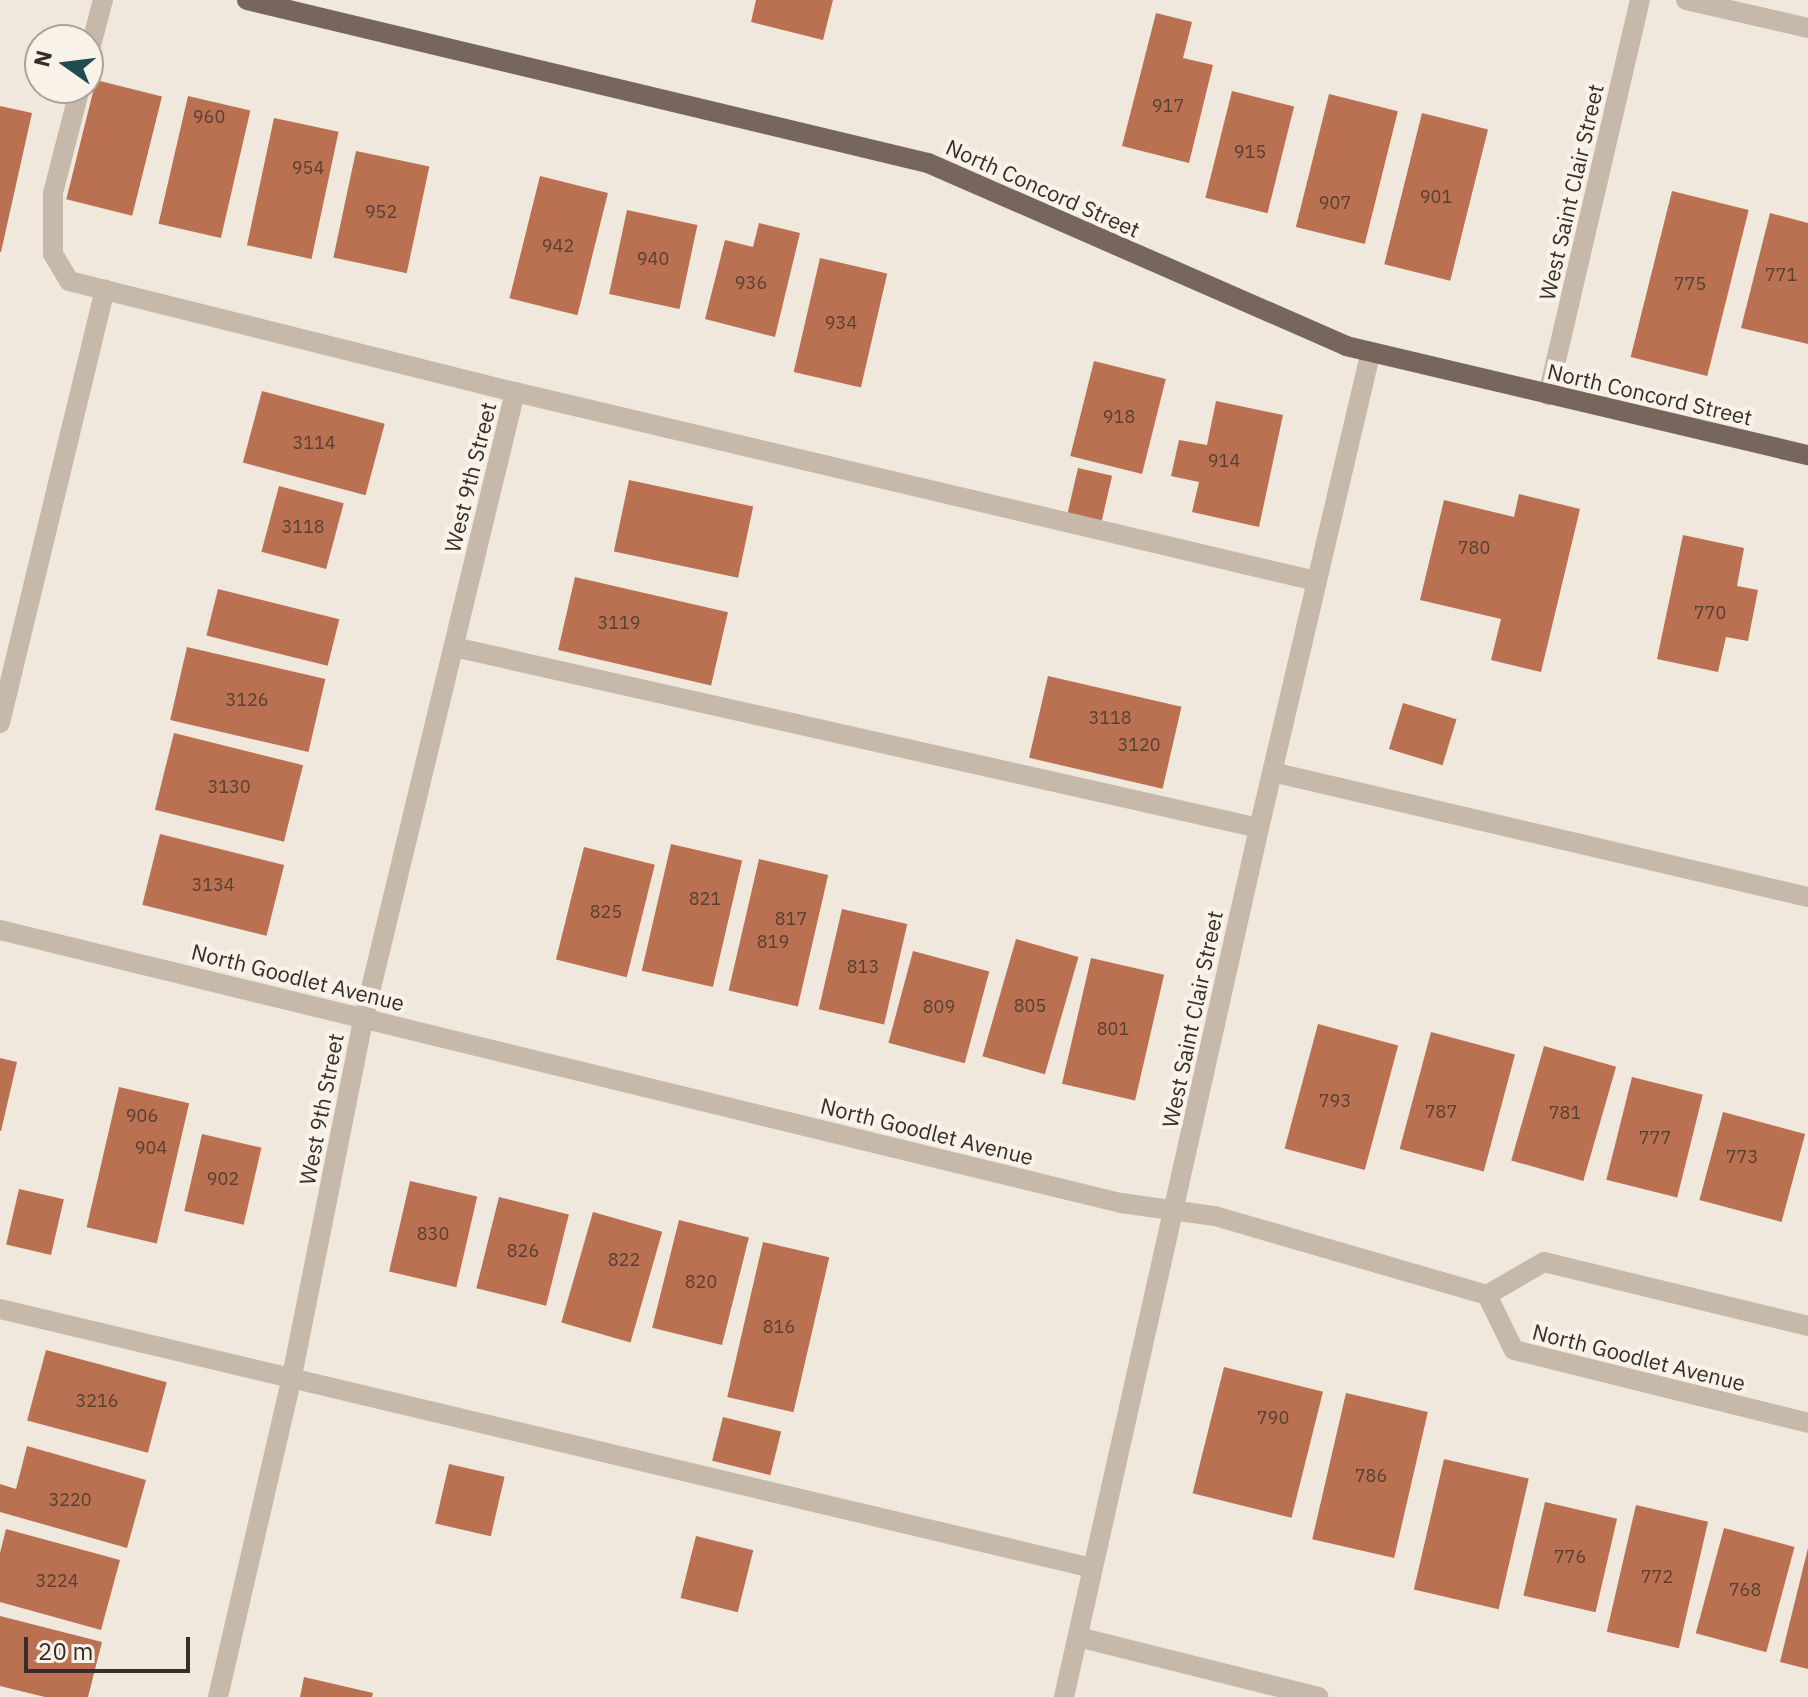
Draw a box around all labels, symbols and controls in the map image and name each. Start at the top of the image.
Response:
north arrow [24,24,104,104]
text: N [26,47,58,70]
street label: West Saint Clair Street [1533,81,1609,303]
house number: 917 [1152,95,1184,117]
house number: 960 [193,106,225,128]
street label: North Concord Street [942,133,1144,243]
house number: 915 [1234,141,1266,163]
house number: 954 [292,157,324,179]
house number: 901 [1420,186,1452,208]
house number: 907 [1319,192,1351,214]
house number: 952 [365,201,397,223]
house number: 942 [542,235,574,257]
house number: 940 [637,248,669,270]
house number: 771 [1765,264,1797,286]
house number: 936 [735,272,767,294]
house number: 775 [1674,273,1706,295]
house number: 934 [825,312,857,334]
street label: North Concord Street [1545,358,1755,430]
street label: West 9th Street [439,399,501,555]
house number: 918 [1103,406,1135,428]
house number: 3114 [292,432,336,454]
house number: 914 [1208,450,1240,472]
house number: 3118 [281,516,325,538]
house number: 780 [1458,537,1490,559]
house number: 770 [1694,602,1726,624]
house number: 3119 [597,612,641,634]
house number: 3126 [225,689,269,711]
house number: 3118 [1088,707,1132,729]
house number: 3120 [1117,734,1161,756]
house number: 3130 [207,776,251,798]
house number: 3134 [191,874,235,896]
house number: 821 [689,888,721,910]
house number: 825 [590,901,622,923]
house number: 817 [775,908,807,930]
street label: West Saint Clair Street [1156,908,1228,1130]
house number: 819 [757,931,789,953]
street label: North Goodlet Avenue [189,938,407,1016]
house number: 813 [847,956,879,978]
house number: 805 [1014,995,1046,1017]
house number: 809 [923,996,955,1018]
house number: 801 [1097,1018,1129,1040]
street label: West 9th Street [293,1031,349,1187]
house number: 793 [1319,1090,1351,1112]
street label: North Goodlet Avenue [818,1092,1036,1170]
house number: 787 [1425,1101,1457,1123]
house number: 781 [1549,1102,1581,1124]
house number: 906 [126,1105,158,1127]
house number: 777 [1639,1127,1671,1149]
house number: 904 [135,1137,167,1159]
house number: 773 [1726,1146,1758,1168]
house number: 902 [207,1168,239,1190]
house number: 830 [417,1223,449,1245]
house number: 826 [507,1240,539,1262]
house number: 822 [608,1249,640,1271]
house number: 820 [685,1271,717,1293]
house number: 816 [763,1316,795,1338]
street label: North Goodlet Avenue [1530,1318,1748,1396]
house number: 3216 [75,1390,119,1412]
house number: 790 [1257,1407,1289,1429]
house number: 786 [1355,1465,1387,1487]
house number: 3220 [48,1489,92,1511]
house number: 776 [1554,1546,1586,1568]
house number: 772 [1641,1566,1673,1588]
house number: 3224 [35,1570,79,1592]
house number: 768 [1729,1579,1761,1601]
scale bar [28,1621,194,1671]
text: 20 m [38,1635,93,1667]

